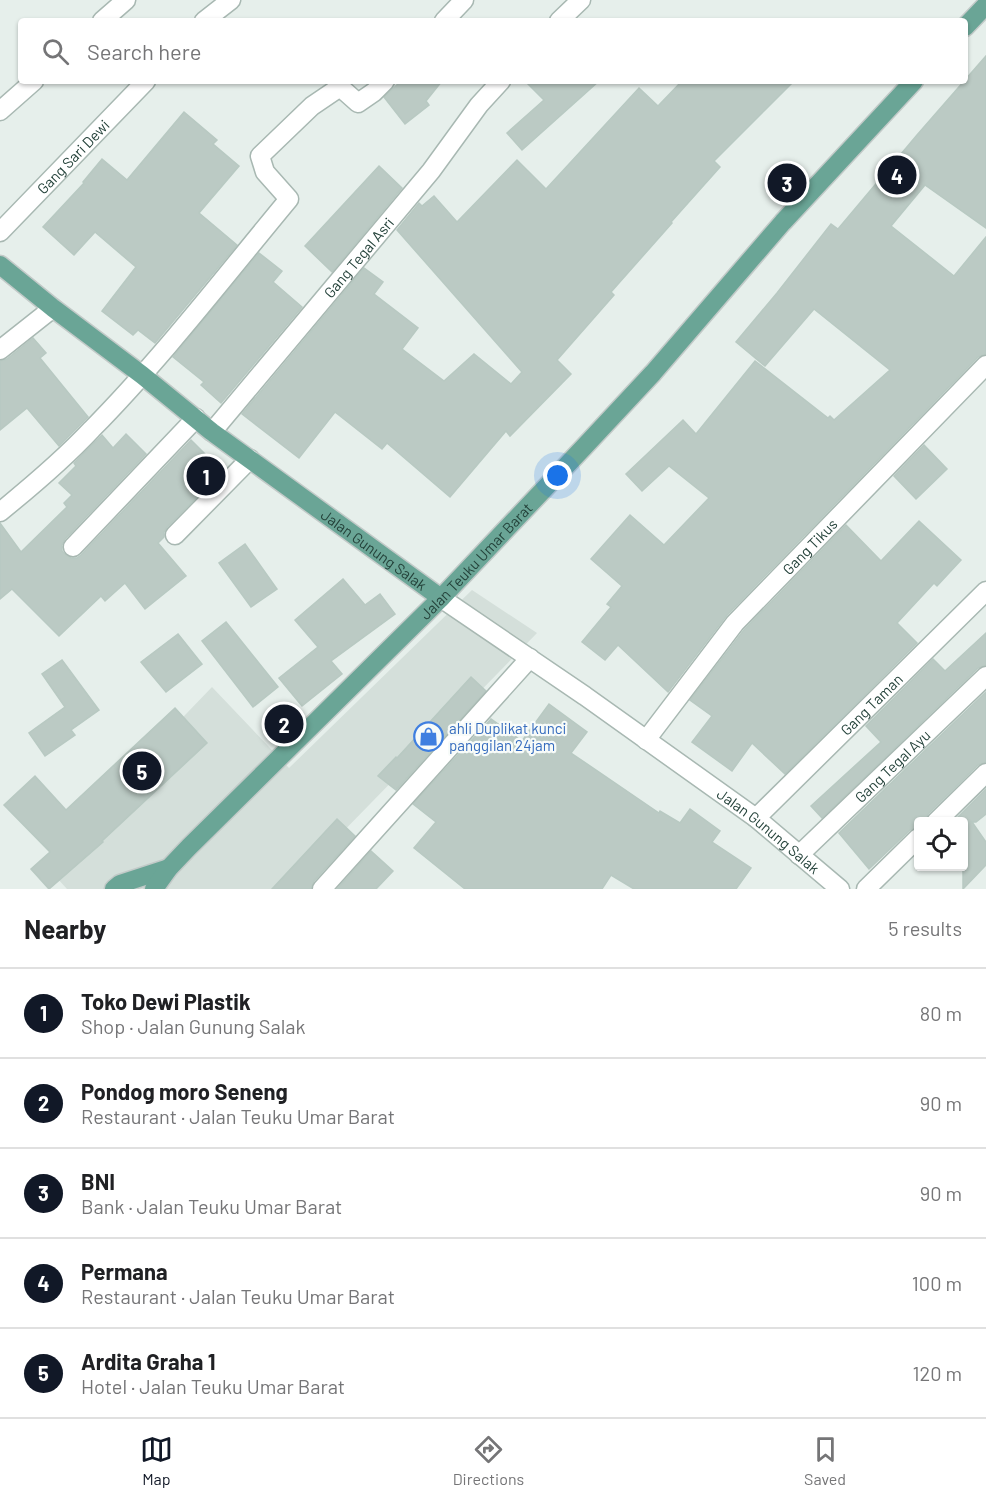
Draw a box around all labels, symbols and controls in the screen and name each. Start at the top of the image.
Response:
search box [18,18,968,84]
icon: search [39,35,72,68]
text: Search here [87,38,201,64]
street label: Gang Sari Dewi [33,116,113,197]
pin: 4 [878,152,916,198]
pin: 3 [768,160,806,206]
street label: Gang Tegal Asri [320,214,397,301]
pin: 1 [186,454,226,498]
your location [543,461,572,490]
street label: Jalan Teuku Umar Barat [416,499,536,623]
street label: Jalan Gunung Salak [318,505,431,594]
street label: Gang Tikus [778,515,841,578]
street label: Gang Taman [836,670,906,739]
pin: 2 [264,702,304,746]
place label: ahli Duplikat kunci panggilan 24jam [449,719,566,754]
shop icon: ahli Duplikat kunci panggilan 24jam [412,721,444,753]
street label: Gang Tegal Ayu [851,726,934,806]
pin: 5 [122,748,162,794]
street label: Jalan Gunung Salak [714,784,824,877]
map controls [914,817,968,871]
button: locate [914,817,968,871]
text: Nearby [24,913,106,944]
text: 5 results [888,916,962,940]
text: Toko Dewi Plastik [81,988,251,1014]
text: 1 [40,1001,47,1025]
text: 80 m [920,1001,962,1025]
text: Shop · Jalan Gunung Salak [81,1014,305,1038]
text: Pondog moro Seneng [81,1078,288,1104]
text: 2 [38,1091,49,1115]
text: 90 m [920,1091,962,1115]
text: Restaurant · Jalan Teuku Umar Barat [81,1104,395,1128]
text: BNI [81,1168,115,1194]
text: 3 [38,1181,49,1205]
text: 90 m [920,1181,962,1205]
text: Bank · Jalan Teuku Umar Barat [81,1194,342,1218]
text: Permana [81,1258,168,1284]
text: 4 [37,1271,50,1295]
text: 100 m [912,1271,962,1295]
text: Restaurant · Jalan Teuku Umar Barat [81,1284,395,1308]
text: Ardita Graha 1 [81,1348,216,1374]
text: 5 [38,1361,49,1385]
text: 120 m [912,1361,962,1385]
text: Hotel · Jalan Teuku Umar Barat [81,1374,345,1398]
tab: Map [140,1433,173,1488]
tab: Directions [453,1433,524,1488]
tab: Saved [804,1433,846,1488]

